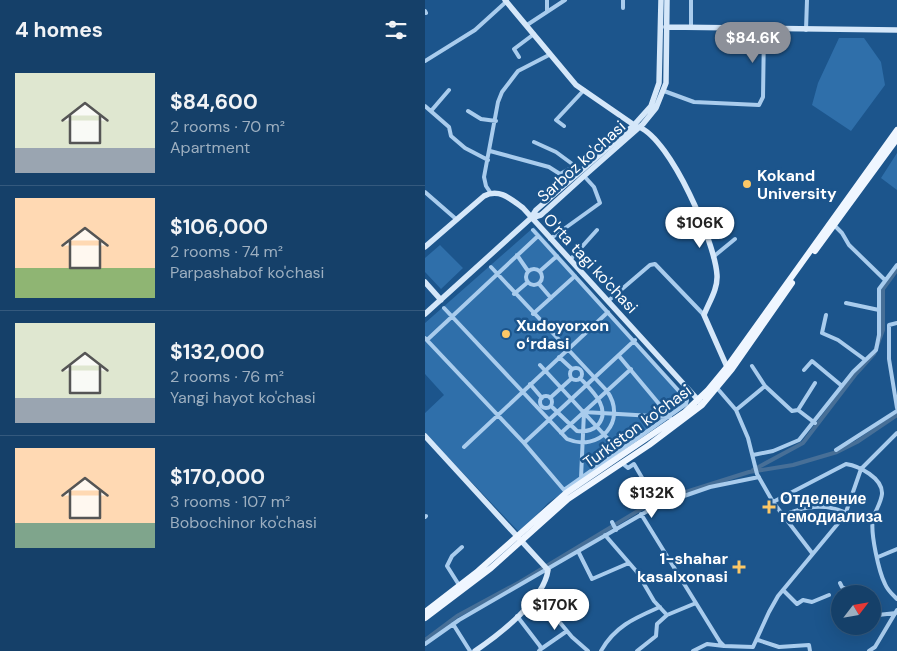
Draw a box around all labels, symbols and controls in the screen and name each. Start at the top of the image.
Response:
text: 4 homes [15,16,103,44]
icon: filters [382,16,410,44]
pin: $84.6K [712,22,794,64]
text: $84.6K [726,27,780,48]
text: $84,600 [170,88,258,116]
icon: home [55,93,115,153]
text: 2 rooms · 70 m² [170,116,285,137]
street label: Sarboz ko'chasi [533,116,630,207]
text: Apartment [170,137,250,158]
place label: Kokand University [757,165,837,204]
marker: Kokand University [741,178,753,190]
pin: $106K [665,206,735,249]
street label: O'rta tagi ko'chasi [539,209,642,318]
text: $106K [676,212,724,233]
text: $106,000 [170,213,268,241]
icon: home [55,218,115,278]
text: 2 rooms · 74 m² [170,241,283,262]
text: Parpashabof ko'chasi [170,262,324,283]
place label: Xudoyorxon oʻrdasi [516,315,609,354]
marker: Xudoyorxon oʻrdasi [500,328,512,340]
text: $132,000 [170,338,265,366]
icon: home [55,343,115,403]
text: 2 rooms · 76 m² [170,366,284,387]
street label: Turkiston ko'chasi [579,380,696,473]
text: Yangi hayot ko'chasi [170,387,316,408]
text: $170,000 [170,463,265,491]
icon: home [55,468,115,528]
pin: $132K [617,476,687,519]
text: $132K [630,482,674,503]
place label: Отделение гемодиализа [780,488,882,527]
text: 3 rooms · 107 m² [170,491,290,512]
marker: Отделение гемодиализа [762,500,776,514]
text: Bobochinor ko'chasi [170,512,317,533]
place label: 1-shahar kasalxonasi [637,548,728,587]
marker: 1-shahar kasalxonasi [732,560,746,574]
north arrow [831,585,881,635]
map controls [831,585,881,635]
pin: $170K [520,588,590,631]
text: $170K [532,594,578,615]

